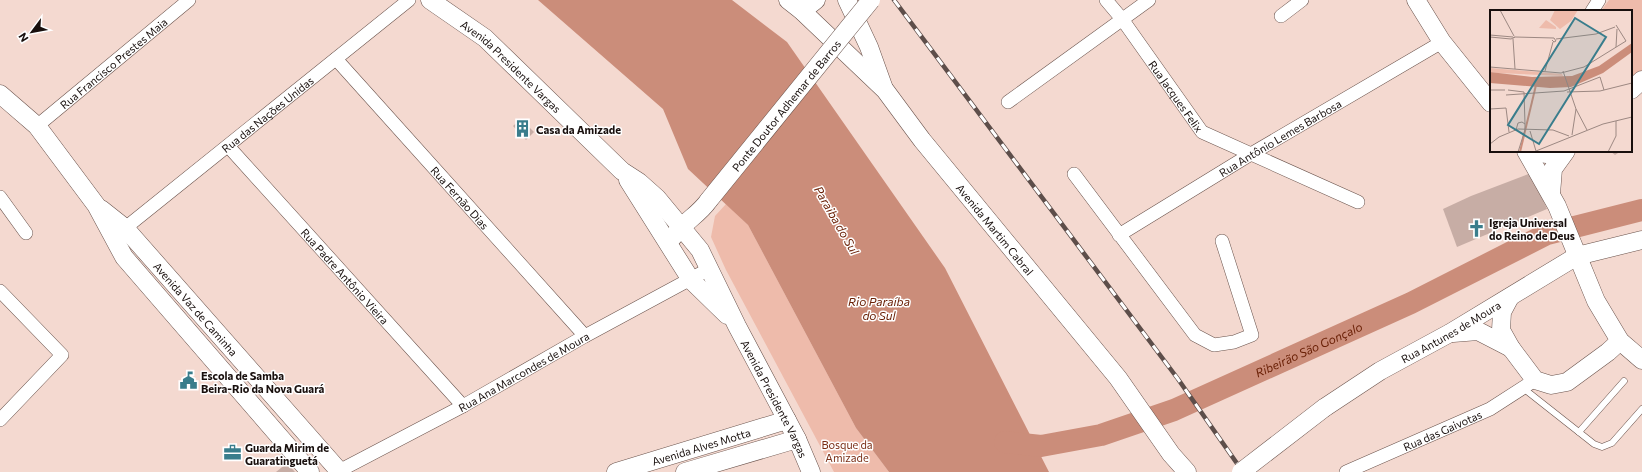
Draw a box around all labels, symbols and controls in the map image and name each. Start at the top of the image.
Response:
inset map [1490,10,1632,152]
north arrow [12,12,52,52]
street label: Rua Francisco Prestes Maia [57,15,169,111]
street label: Avenida Presidente Vargas [459,17,564,115]
text: N [15,31,31,45]
street label: Ponte Doutor Adhemar de Barros [729,37,843,174]
street label: Rua Jacques Felix [1147,58,1206,134]
street label: Rua das Nações Unidas [219,73,316,155]
street label: Rua Antônio Lemes Barbosa [1216,96,1343,179]
building icon: Casa da Amizade [513,119,533,139]
place label: Casa da Amizade [536,123,621,136]
street label: Rua Fernão Dias [429,163,492,231]
street label: Avenida Martim Cabral [954,181,1037,277]
water label: Paraiba do Sul [812,183,863,258]
place label: Igreja Universal do Reino de Deus [1489,216,1575,242]
church icon: Igreja Universal do Reino de Deus [1466,218,1486,238]
street label: Rua Padre Antônio Vieira [299,225,392,326]
street label: Avenida Vaz de Caminha [151,259,241,358]
water label: Rio Paraíba do Sul [848,294,910,322]
street label: Rua Antunes de Moura [1398,298,1503,365]
water label: Ribeirão São Gonçalo [1253,319,1364,380]
street label: Rua Ana Marcondes de Moura [456,329,591,414]
street label: Avenida Presidente Vargas [739,337,811,460]
place label: Escola de Samba Beira-Rio da Nova Guará [201,369,325,395]
public building icon: Escola de Samba Beira-Rio da Nova Guará [178,371,198,391]
street label: Rua das Gaivotas [1401,407,1484,453]
street label: Avenida Alves Motta [650,425,752,467]
park label: Bosque da Amizade [821,438,873,464]
place label: Guarda Mirim de Guaratinguetá [245,441,329,467]
office icon: Guarda Mirim de Guaratinguetá [222,443,242,463]

